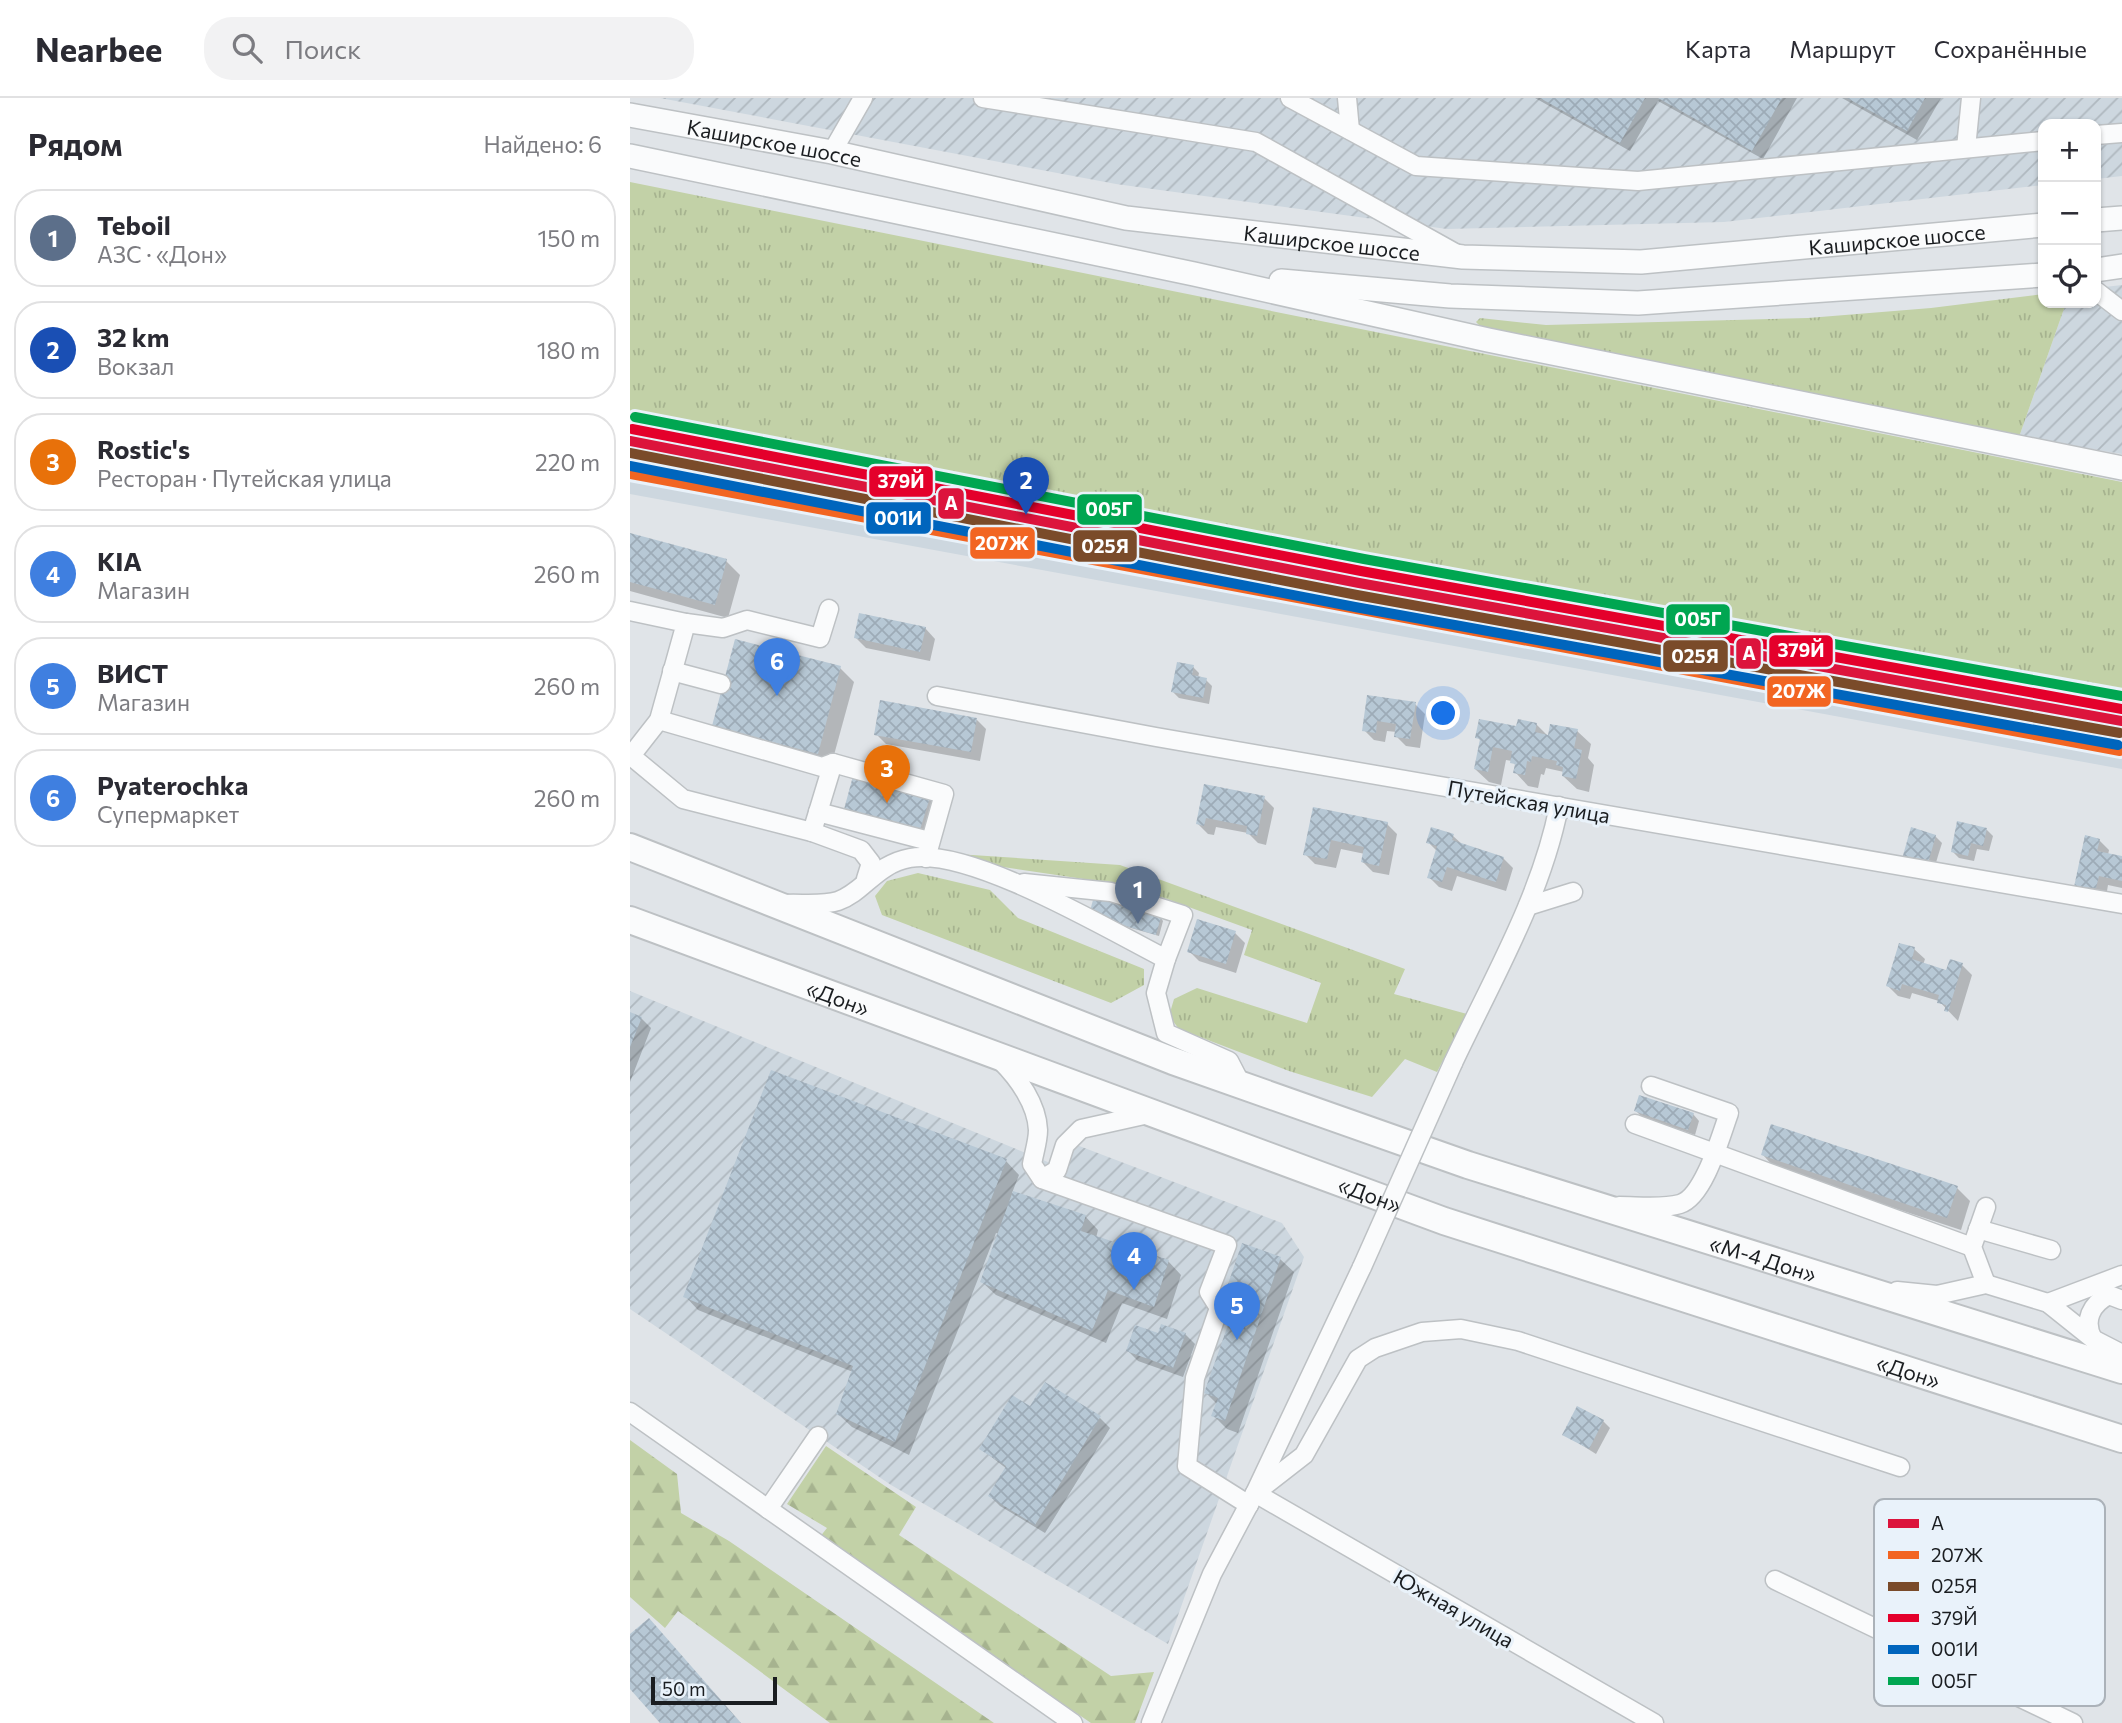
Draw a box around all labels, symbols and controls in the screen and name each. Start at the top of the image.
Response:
search box [204,17,694,80]
text: Nearbee [35,28,162,69]
icon: search [228,29,266,67]
text: Поиск [284,33,361,64]
text: Карта [1685,34,1751,63]
text: Маршрут [1789,34,1896,63]
text: Сохранённые [1934,34,2087,63]
street label: Каширское шоссе [685,113,864,171]
map controls [2038,119,2101,308]
button: + [2038,119,2101,182]
text: Рядом [28,125,122,162]
text: Найдено: 6 [483,130,602,158]
button: − [2038,182,2101,245]
text: Teboil [97,209,171,240]
street label: Каширское шоссе [1807,218,1986,259]
street label: Каширское шоссе [1242,219,1422,264]
text: 1 [48,224,58,252]
text: 150 m [537,224,600,252]
text: АЗС · «Дон» [97,240,227,268]
button: locate [2038,245,2101,308]
text: 32 km [97,321,169,352]
text: 2 [46,336,60,364]
text: 180 m [537,336,600,364]
text: Вокзал [97,352,174,380]
text: Rostic's [97,433,190,464]
text: 3 [46,448,60,476]
text: 220 m [535,448,600,476]
pin: 2 [1003,457,1049,515]
text: Ресторан · Путейская улица [97,464,392,492]
line badge: 379Й [868,465,934,498]
text: 379Й [877,469,925,492]
line badge: A [937,487,965,520]
text: A [944,491,958,514]
line badge: 005Г [1076,493,1143,526]
text: 005Г [1085,497,1133,520]
line badge: 001И [865,501,932,535]
text: 001И [874,506,922,529]
line badge: 207Ж [969,526,1036,560]
line badge: 025Я [1072,529,1138,563]
text: 207Ж [975,531,1029,554]
text: 025Я [1081,534,1129,557]
text: KIA [97,545,142,576]
text: 4 [46,560,60,588]
text: 260 m [534,560,600,588]
text: Магазин [97,576,190,604]
line badge: 005Г [1665,603,1731,636]
text: 005Г [1674,607,1722,630]
line badge: 379Й [1768,634,1834,668]
line badge: A [1735,637,1762,670]
pin: 6 [754,638,800,696]
text: 379Й [1777,638,1825,661]
line badge: 025Я [1662,639,1729,673]
text: A [1742,641,1756,664]
text: 025Я [1671,644,1719,667]
text: ВИСТ [97,657,168,688]
text: 5 [46,672,60,700]
text: 260 m [534,672,600,700]
line badge: 207Ж [1766,675,1832,708]
text: 207Ж [1772,679,1826,702]
text: Магазин [97,688,190,716]
your location [1426,696,1460,730]
pin: 3 [864,745,910,803]
text: Pyaterochka [97,769,248,800]
street label: Путейская улица [1446,774,1612,828]
text: 6 [46,784,60,812]
text: 260 m [534,784,600,812]
text: Супермаркет [97,800,239,828]
pin: 1 [1115,866,1161,924]
street label: «Дон» [803,974,873,1020]
street label: «Дон» [1335,1171,1405,1217]
street label: «М-4 Дон» [1707,1229,1820,1286]
pin: 4 [1111,1232,1157,1290]
pin: 5 [1214,1282,1260,1340]
street label: «Дон» [1874,1349,1943,1392]
legend [1874,1499,2105,1706]
text: A [1931,1511,1944,1534]
text: 207Ж [1931,1543,1984,1566]
street label: Южная улица [1389,1563,1519,1653]
text: 025Я [1931,1574,1978,1597]
text: 379Й [1931,1606,1978,1629]
text: 001И [1931,1637,1978,1660]
text: 005Г [1931,1669,1977,1692]
scale bar [651,1674,777,1706]
text: 50 m [662,1677,706,1700]

